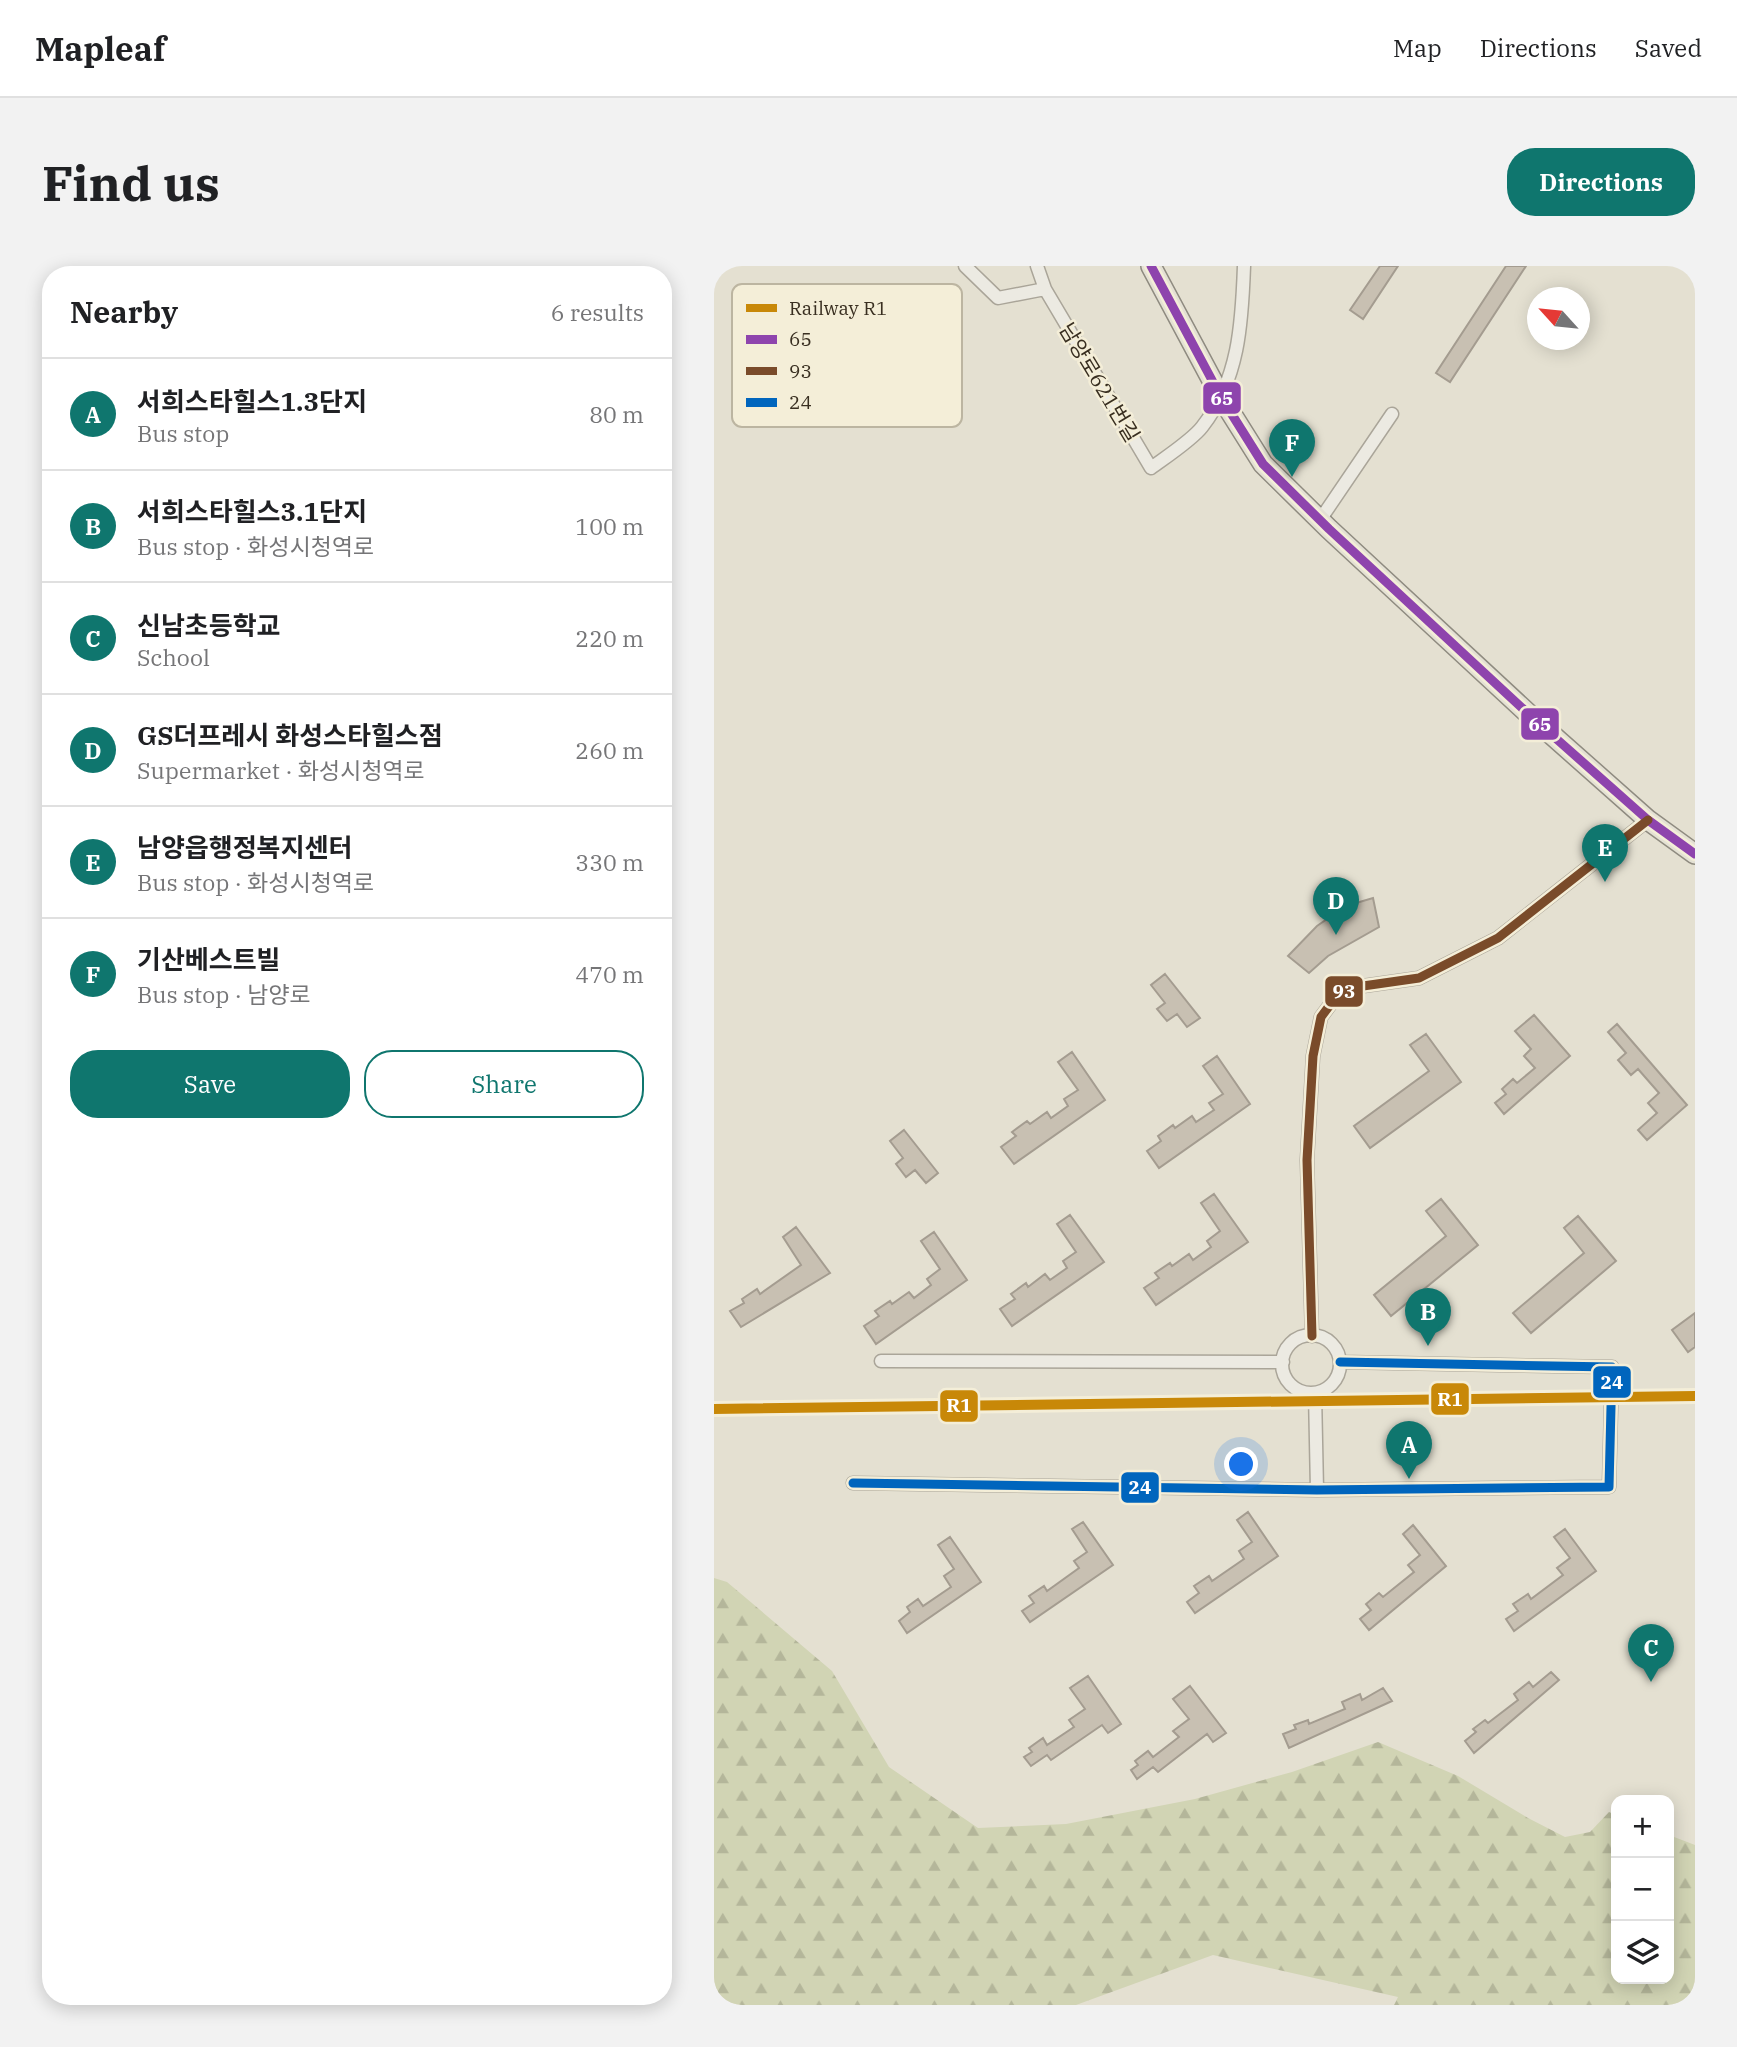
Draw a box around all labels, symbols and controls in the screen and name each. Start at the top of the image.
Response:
text: Mapleaf [35,27,166,70]
text: Map [1393,32,1442,64]
text: Directions [1480,32,1597,64]
text: Saved [1635,32,1702,64]
button: Directions [1507,148,1695,216]
text: Find us [42,151,220,214]
legend [732,284,962,427]
north arrow [1527,287,1590,350]
text: Nearby [70,292,178,331]
text: Railway R1 [789,296,887,320]
text: 6 results [551,297,644,327]
street label: 남양로621번길 [1053,317,1147,447]
text: 65 [789,327,812,351]
text: 93 [789,359,812,383]
line badge: 65 [1202,381,1242,415]
text: 서희스타힐스1.3단지 [137,384,367,418]
text: 65 [1211,386,1233,410]
text: 24 [789,390,812,414]
text: A [85,399,101,429]
text: 80 m [589,399,644,429]
text: Bus stop [137,418,229,448]
pin: F [1269,419,1315,477]
text: 서희스타힐스3.1단지 [137,494,367,528]
text: B [85,511,101,541]
text: 100 m [575,511,644,541]
text: Bus stop · 화성시청역로 [137,531,374,561]
text: 신남초등학교 [137,608,281,642]
text: C [85,623,101,653]
text: 220 m [575,623,644,653]
text: School [137,642,210,672]
line badge: 65 [1520,707,1560,741]
text: 65 [1529,712,1551,736]
text: GS더프레시 화성스타힐스점 [137,718,443,752]
text: D [84,735,102,765]
text: 260 m [575,735,644,765]
text: Supermarket · 화성시청역로 [137,755,425,785]
pin: E [1582,824,1628,882]
text: 남양읍행정복지센터 [137,830,352,864]
text: E [85,847,101,877]
text: 330 m [575,847,644,877]
text: Bus stop · 화성시청역로 [137,867,374,897]
pin: D [1313,877,1359,935]
text: 기산베스트빌 [137,942,281,976]
text: F [86,959,100,989]
text: 470 m [575,959,644,989]
line badge: 93 [1324,975,1364,1008]
text: Bus stop · 남양로 [137,979,311,1009]
text: 93 [1333,979,1355,1003]
button: Save [70,1050,350,1118]
button: Share [364,1050,644,1118]
pin: B [1405,1288,1451,1346]
line badge: 24 [1592,1365,1632,1399]
text: 24 [1601,1370,1623,1394]
line badge: R1 [1430,1382,1470,1416]
text: R1 [1437,1387,1463,1411]
line badge: R1 [939,1389,979,1423]
text: R1 [946,1393,972,1417]
pin: A [1386,1421,1432,1479]
your location [1224,1447,1258,1481]
line badge: 24 [1120,1471,1160,1504]
text: 24 [1129,1475,1151,1499]
pin: C [1628,1624,1674,1682]
map controls [1611,1795,1674,1984]
button: + [1611,1795,1674,1858]
button: − [1611,1858,1674,1921]
button: layers [1611,1921,1674,1984]

